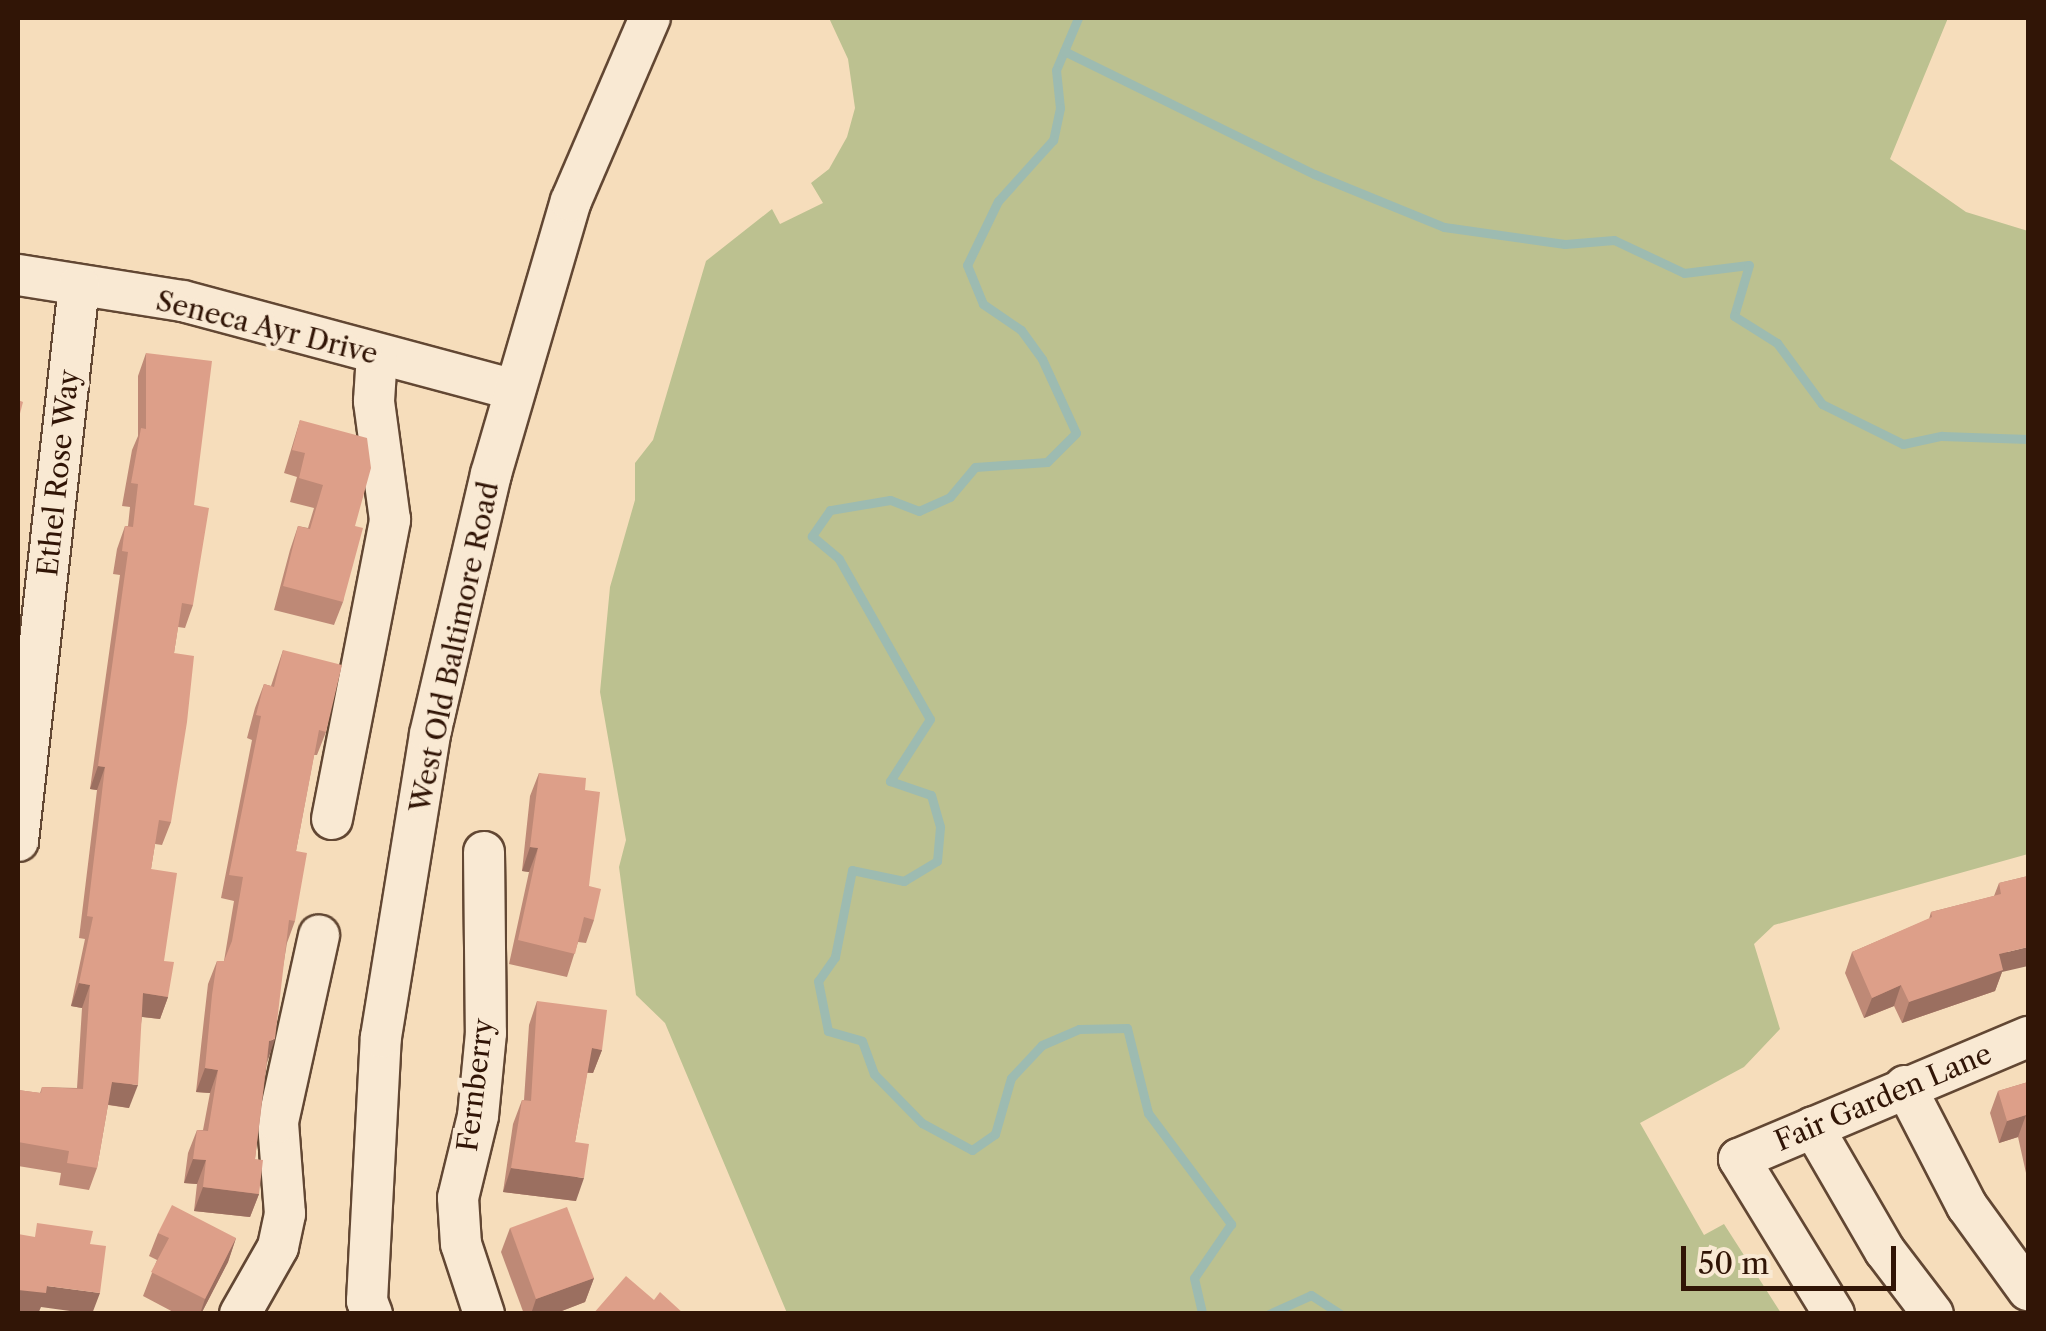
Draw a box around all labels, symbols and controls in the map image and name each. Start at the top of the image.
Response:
street label: Seneca Ayr Drive [152,283,382,371]
street label: Ethel Rose Way [30,367,86,579]
street label: West Old Baltimore Road [402,479,506,815]
street label: Fernberry [450,1017,500,1153]
street label: Fair Garden Lane [1769,1036,1997,1158]
scale bar [1686,1226,1901,1288]
text: 50 m [1698,1245,1769,1282]

